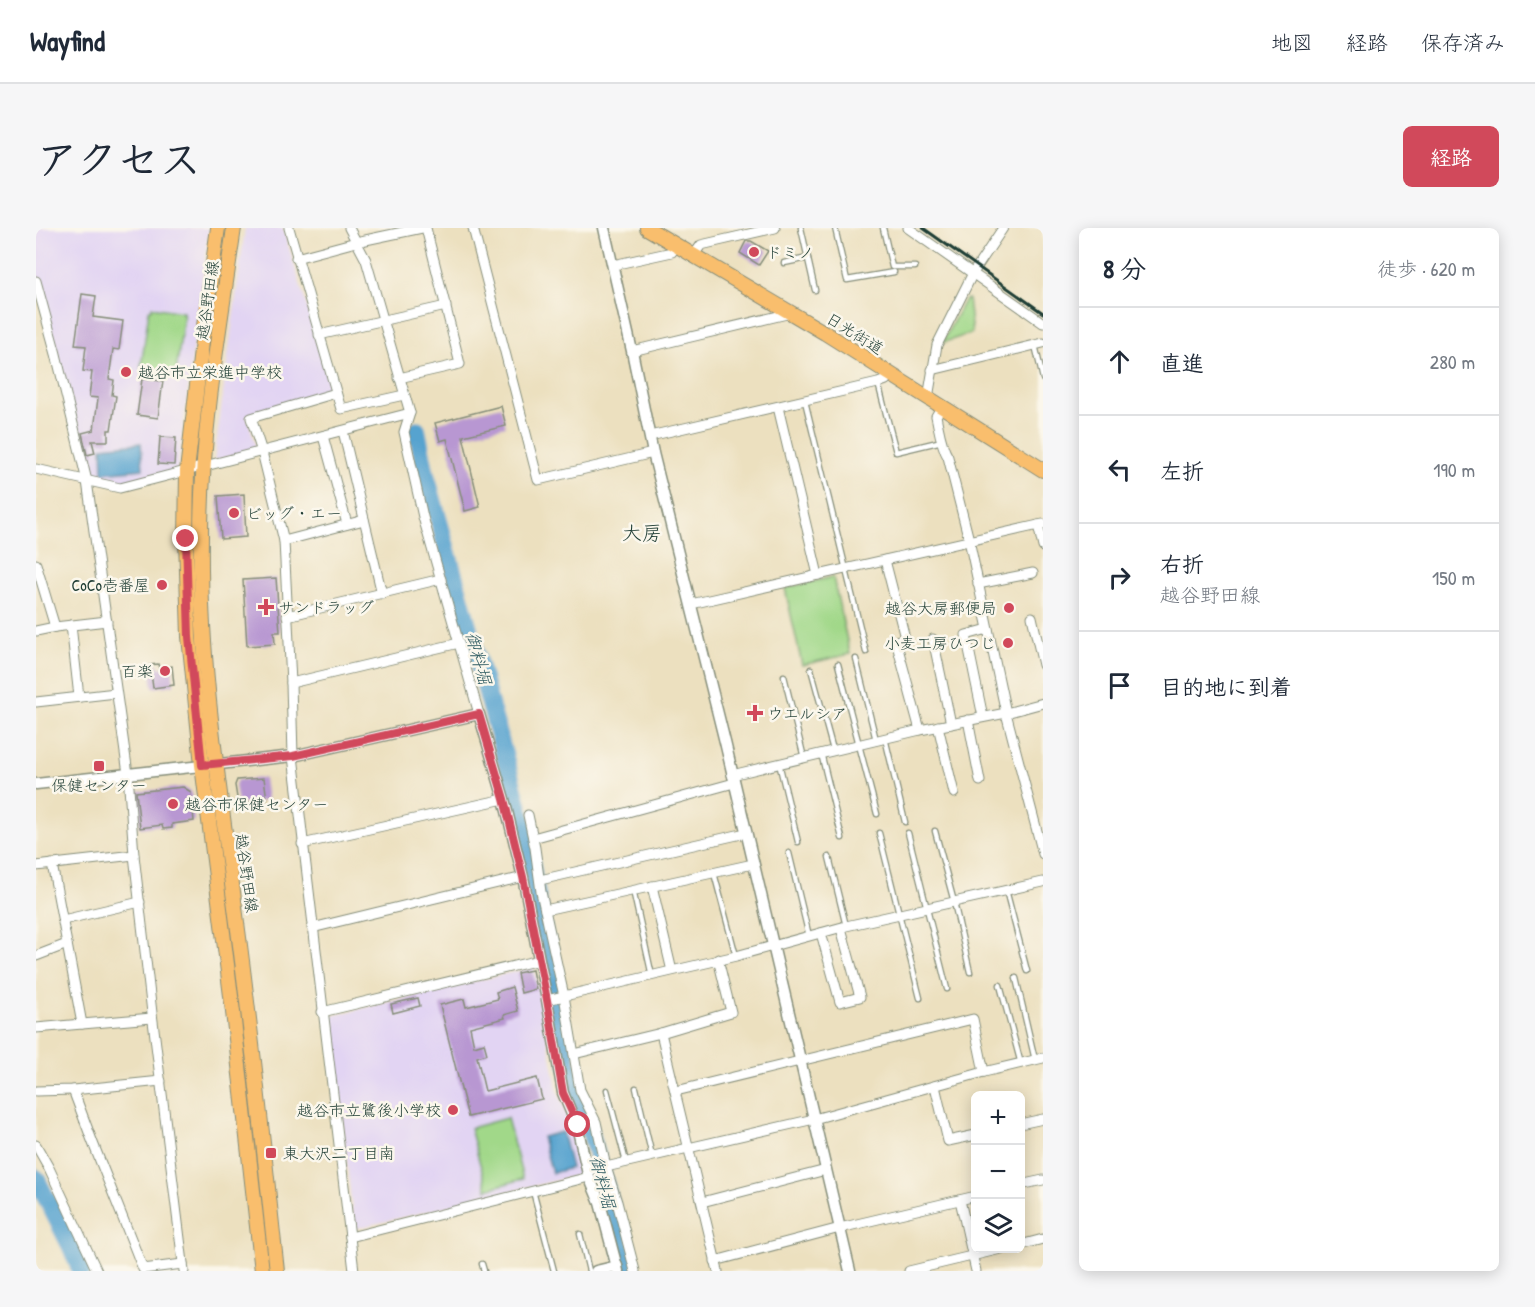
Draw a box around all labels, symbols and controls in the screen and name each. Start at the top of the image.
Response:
text: Wayfind [30,22,105,60]
text: 地図 [1271,28,1313,57]
text: 経路 [1346,28,1388,57]
text: 保存済み [1421,28,1505,57]
button: 経路 [1403,126,1499,187]
text: アクセス [36,130,201,187]
place label: ドミノ [766,241,814,263]
marker: ドミノ [747,245,761,259]
text: 8 分 [1103,251,1146,286]
text: 徒歩 · 620 m [1377,255,1475,282]
street label: 越谷野田線 [191,259,223,341]
street label: 日光街道 [822,307,888,359]
icon: ahead [1103,345,1136,378]
text: 直進 [1160,348,1204,378]
text: 280 m [1430,348,1475,375]
place label: 越谷市立栄進中学校 [138,361,282,383]
marker: 越谷市立栄進中学校 [119,365,133,379]
icon: left [1103,453,1136,486]
text: 左折 [1160,456,1204,486]
text: 190 m [1433,456,1475,483]
place label: ビッグ・エー [246,502,342,524]
marker: ビッグ・エー [227,506,241,520]
district label: 大房 [622,519,662,546]
route end [172,525,198,551]
text: 右折 [1160,549,1204,579]
icon: right [1103,561,1136,594]
text: 150 m [1432,564,1475,591]
place label: CoCo壱番屋 [72,574,150,596]
marker: CoCo壱番屋 [155,578,169,592]
text: 越谷野田線 [1160,581,1260,608]
place label: サンドラッグ [278,596,374,618]
place label: 越谷大房郵便局 [885,597,997,619]
marker: サンドラッグ [259,600,273,614]
marker: 越谷大房郵便局 [1002,601,1016,615]
water label: 御料堀 [460,629,498,688]
place label: 小麦工房ひつじ [884,632,996,654]
marker: 小麦工房ひつじ [1001,636,1015,650]
place label: 百楽 [121,660,153,682]
marker: 百楽 [158,664,172,678]
icon: arrive [1103,669,1136,702]
text: 目的地に到着 [1160,672,1292,702]
place label: ウエルシア [767,702,847,724]
marker: ウエルシア [748,706,762,720]
marker: 保健センター [92,759,106,773]
place label: 保健センター [51,774,147,796]
place label: 越谷市保健センター [185,793,328,815]
marker: 越谷市保健センター [166,797,180,811]
street label: 越谷野田線 [231,832,263,914]
map controls [971,1091,1025,1253]
button: + [971,1091,1025,1145]
place label: 越谷市立鷺後小学校 [297,1099,441,1121]
marker: 越谷市立鷺後小学校 [446,1103,460,1117]
route start [564,1111,590,1137]
place label: 東大沢二丁目南 [283,1142,395,1164]
button: − [971,1145,1025,1199]
marker: 東大沢二丁目南 [264,1146,278,1160]
water label: 御料堀 [584,1153,622,1212]
button: layers [971,1199,1025,1253]

